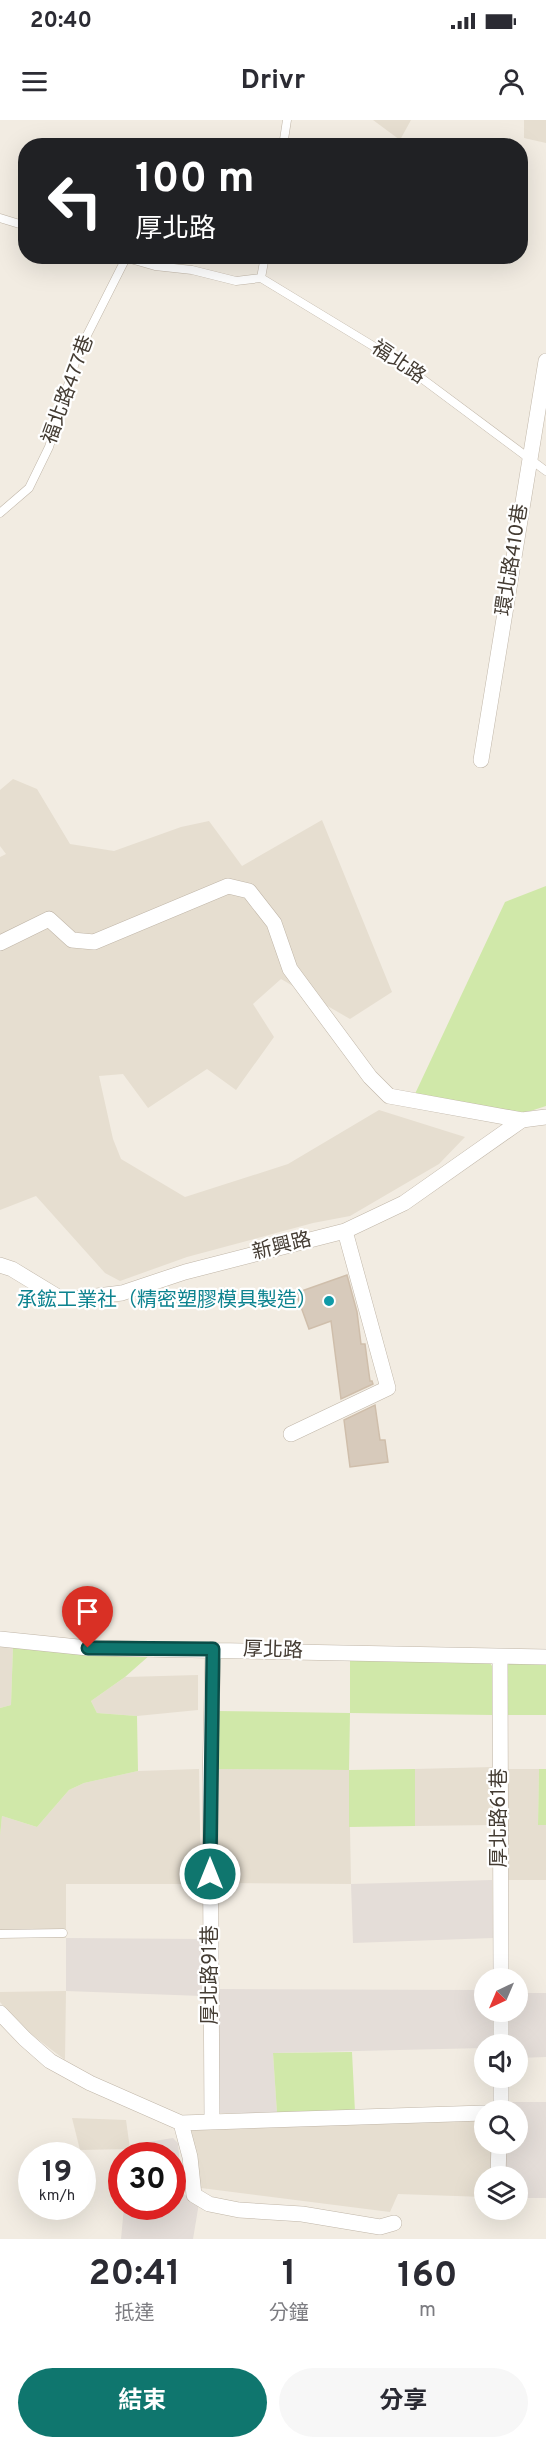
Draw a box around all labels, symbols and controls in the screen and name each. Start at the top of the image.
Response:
text: 20:40 [30,8,92,35]
text: Drivr [241,64,305,98]
icon: menu [18,65,51,98]
icon: person [495,65,528,98]
text: 100 m [135,154,254,207]
icon: left [36,162,114,240]
text: 厚北路 [135,213,216,247]
street label: 福北路477巷 [37,332,101,448]
street label: 福北路 [366,335,430,391]
street label: 環北路410巷 [491,502,535,618]
street label: 新興路 [250,1227,314,1267]
place label: 承鋐工業社（精密塑膠模具製造） [17,1288,317,1314]
marker: 承鋐工業社（精密塑膠模具製造） [322,1294,336,1308]
pin [62,1586,113,1648]
icon: arrive [71,1595,104,1628]
street label: 厚北路 [243,1637,303,1665]
street label: 厚北路61巷 [487,1768,513,1868]
position arrow [178,1842,242,1906]
street label: 厚北路91巷 [198,1925,224,2025]
north arrow [474,1968,528,2022]
map controls [474,1968,528,2220]
button: sound [474,2034,528,2088]
button: search [474,2100,528,2154]
speed limit sign: 30 [108,2142,186,2220]
text: 19 [42,2155,72,2192]
button: layers [474,2166,528,2220]
text: km/h [39,2187,75,2206]
text: 20:41 [88,2252,180,2298]
text: 1 [282,2252,296,2298]
text: 160 [397,2254,458,2300]
text: m [419,2298,436,2324]
text: 抵達 [114,2301,154,2327]
text: 分鐘 [269,2301,309,2327]
button: 結束 [18,2368,267,2437]
button: 分享 [279,2368,528,2437]

